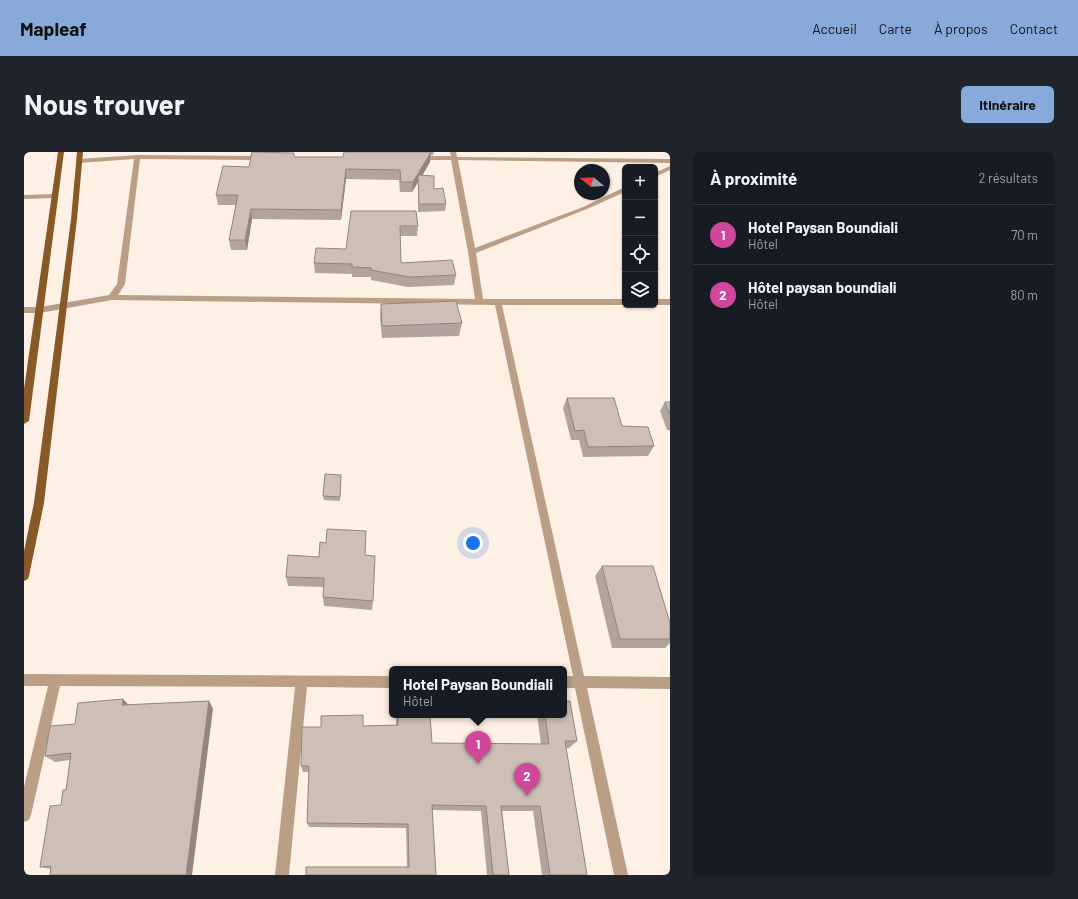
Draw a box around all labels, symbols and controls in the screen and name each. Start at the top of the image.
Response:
text: Mapleaf [20,17,87,40]
text: Accueil [812,20,857,37]
text: Carte [879,20,912,37]
text: À propos [934,20,988,37]
text: Contact [1010,20,1058,37]
button: Itinéraire [961,86,1054,123]
text: Nous trouver [24,87,185,121]
north arrow [574,164,610,200]
map controls [622,164,658,308]
button: + [622,164,658,200]
text: À proximité [710,168,797,188]
text: 2 résultats [978,170,1038,186]
button: − [622,200,658,236]
text: Hotel Paysan Boundiali [748,218,898,236]
text: 1 [721,227,725,243]
text: 70 m [1011,227,1038,243]
button: locate [622,236,658,272]
text: Hôtel [748,236,778,252]
button: layers [622,272,658,308]
text: Hôtel paysan boundiali [748,278,897,296]
text: 2 [719,287,727,303]
text: 80 m [1011,287,1038,303]
text: Hôtel [748,296,778,312]
your location [463,533,483,553]
popup [389,666,567,718]
text: Hotel Paysan Boundiali [403,675,553,693]
text: Hôtel [403,693,433,709]
pin: 1 [465,731,491,764]
pin: 2 [514,763,540,796]

